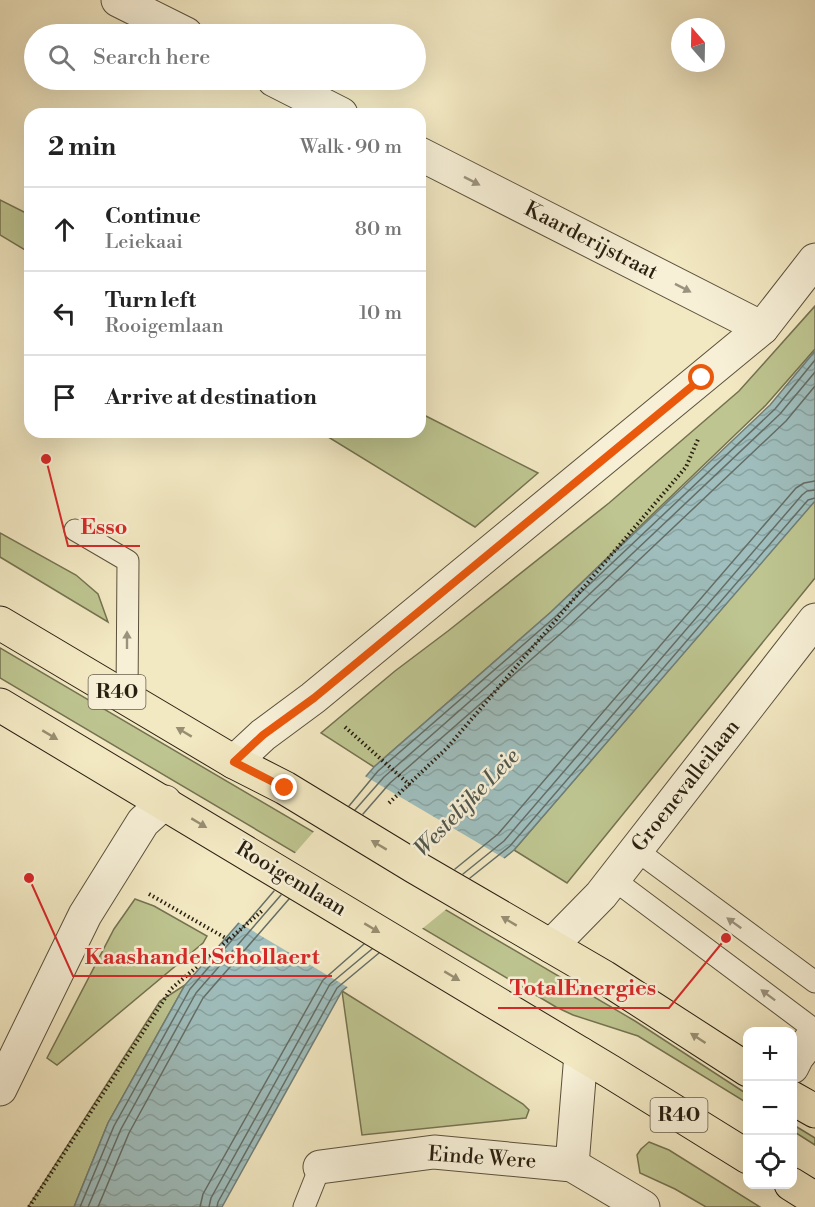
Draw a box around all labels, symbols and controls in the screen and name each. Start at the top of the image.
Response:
north arrow [671,18,725,72]
search box [24,24,426,90]
icon: search [45,41,78,74]
text: Search here [93,44,210,71]
text: 2 min [48,131,116,163]
text: Walk · 90 m [300,135,402,160]
one-way arrow [463,175,481,185]
street label: Kaarderijstraat [520,196,663,286]
text: Continue [105,203,201,230]
icon: ahead [48,213,81,246]
text: 80 m [355,217,402,242]
text: Leiekaai [105,230,183,255]
one-way arrow [675,284,692,293]
text: Turn left [105,287,196,314]
icon: left [48,297,81,330]
text: 10 m [359,301,402,326]
text: Rooigemlaan [105,314,224,339]
route start [688,364,714,390]
icon: arrive [48,381,81,414]
text: Arrive at destination [105,384,317,411]
callout: Esso [68,506,140,546]
text: Esso [80,514,128,541]
one-way arrow [122,630,132,649]
road number: R40 [88,675,146,709]
street label: Groenevalleilaan [626,714,746,857]
one-way arrow [175,727,192,737]
one-way arrow [42,729,58,740]
water label: Westelijke Leie [409,743,525,863]
route end [271,774,297,800]
one-way arrow [191,817,207,828]
street label: Rooigemlaan [231,836,351,922]
one-way arrow [371,840,387,851]
one-way arrow [500,916,517,926]
one-way arrow [727,917,742,929]
one-way arrow [364,923,380,934]
callout: Kaashandel Schollaert [73,936,332,976]
text: Kaashandel Schollaert [84,944,320,971]
callout: TotalEnergies [498,968,669,1008]
one-way arrow [444,971,460,982]
text: TotalEnergies [510,975,656,1002]
one-way arrow [761,990,776,1002]
map controls [743,1027,797,1189]
button: + [743,1027,797,1081]
one-way arrow [690,1033,707,1044]
button: − [743,1081,797,1135]
road number: R40 [650,1098,708,1132]
button: locate [743,1135,797,1189]
street label: Einde Were [427,1141,537,1175]

